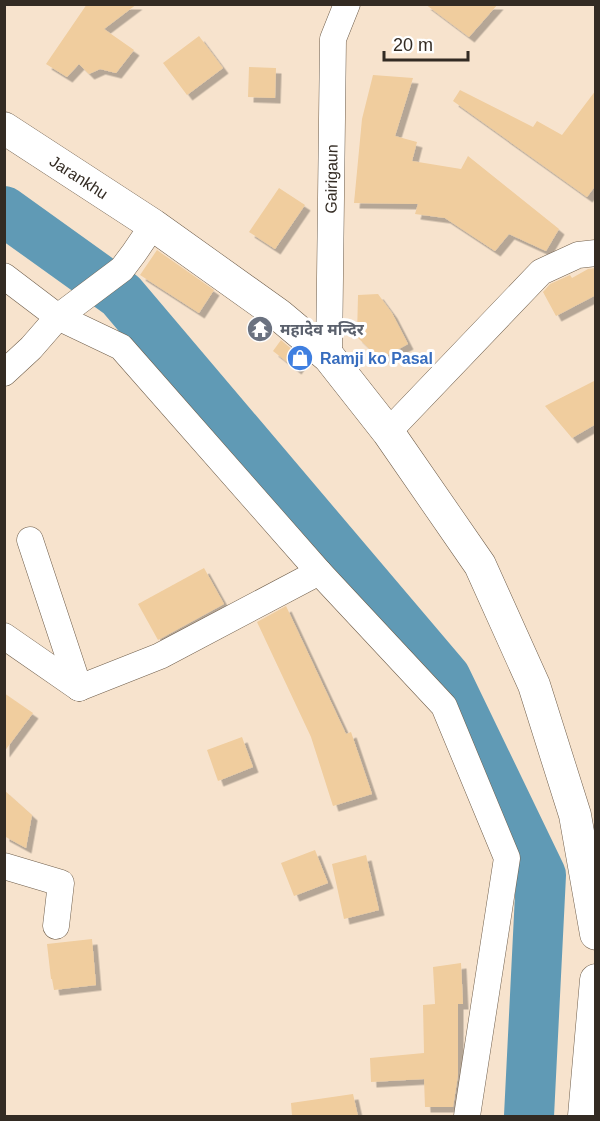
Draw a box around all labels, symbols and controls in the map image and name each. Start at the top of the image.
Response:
scale bar [384,24,468,62]
text: 20 m [393,35,433,55]
street label: Gairigaun [322,144,341,214]
street label: Jarankhu [46,152,111,202]
temple icon: महादेव मन्दिर [245,314,275,344]
place label: महादेव मन्दिर [280,320,365,338]
shop icon: Ramji ko Pasal [285,343,315,373]
place label: Ramji ko Pasal [320,350,433,367]

